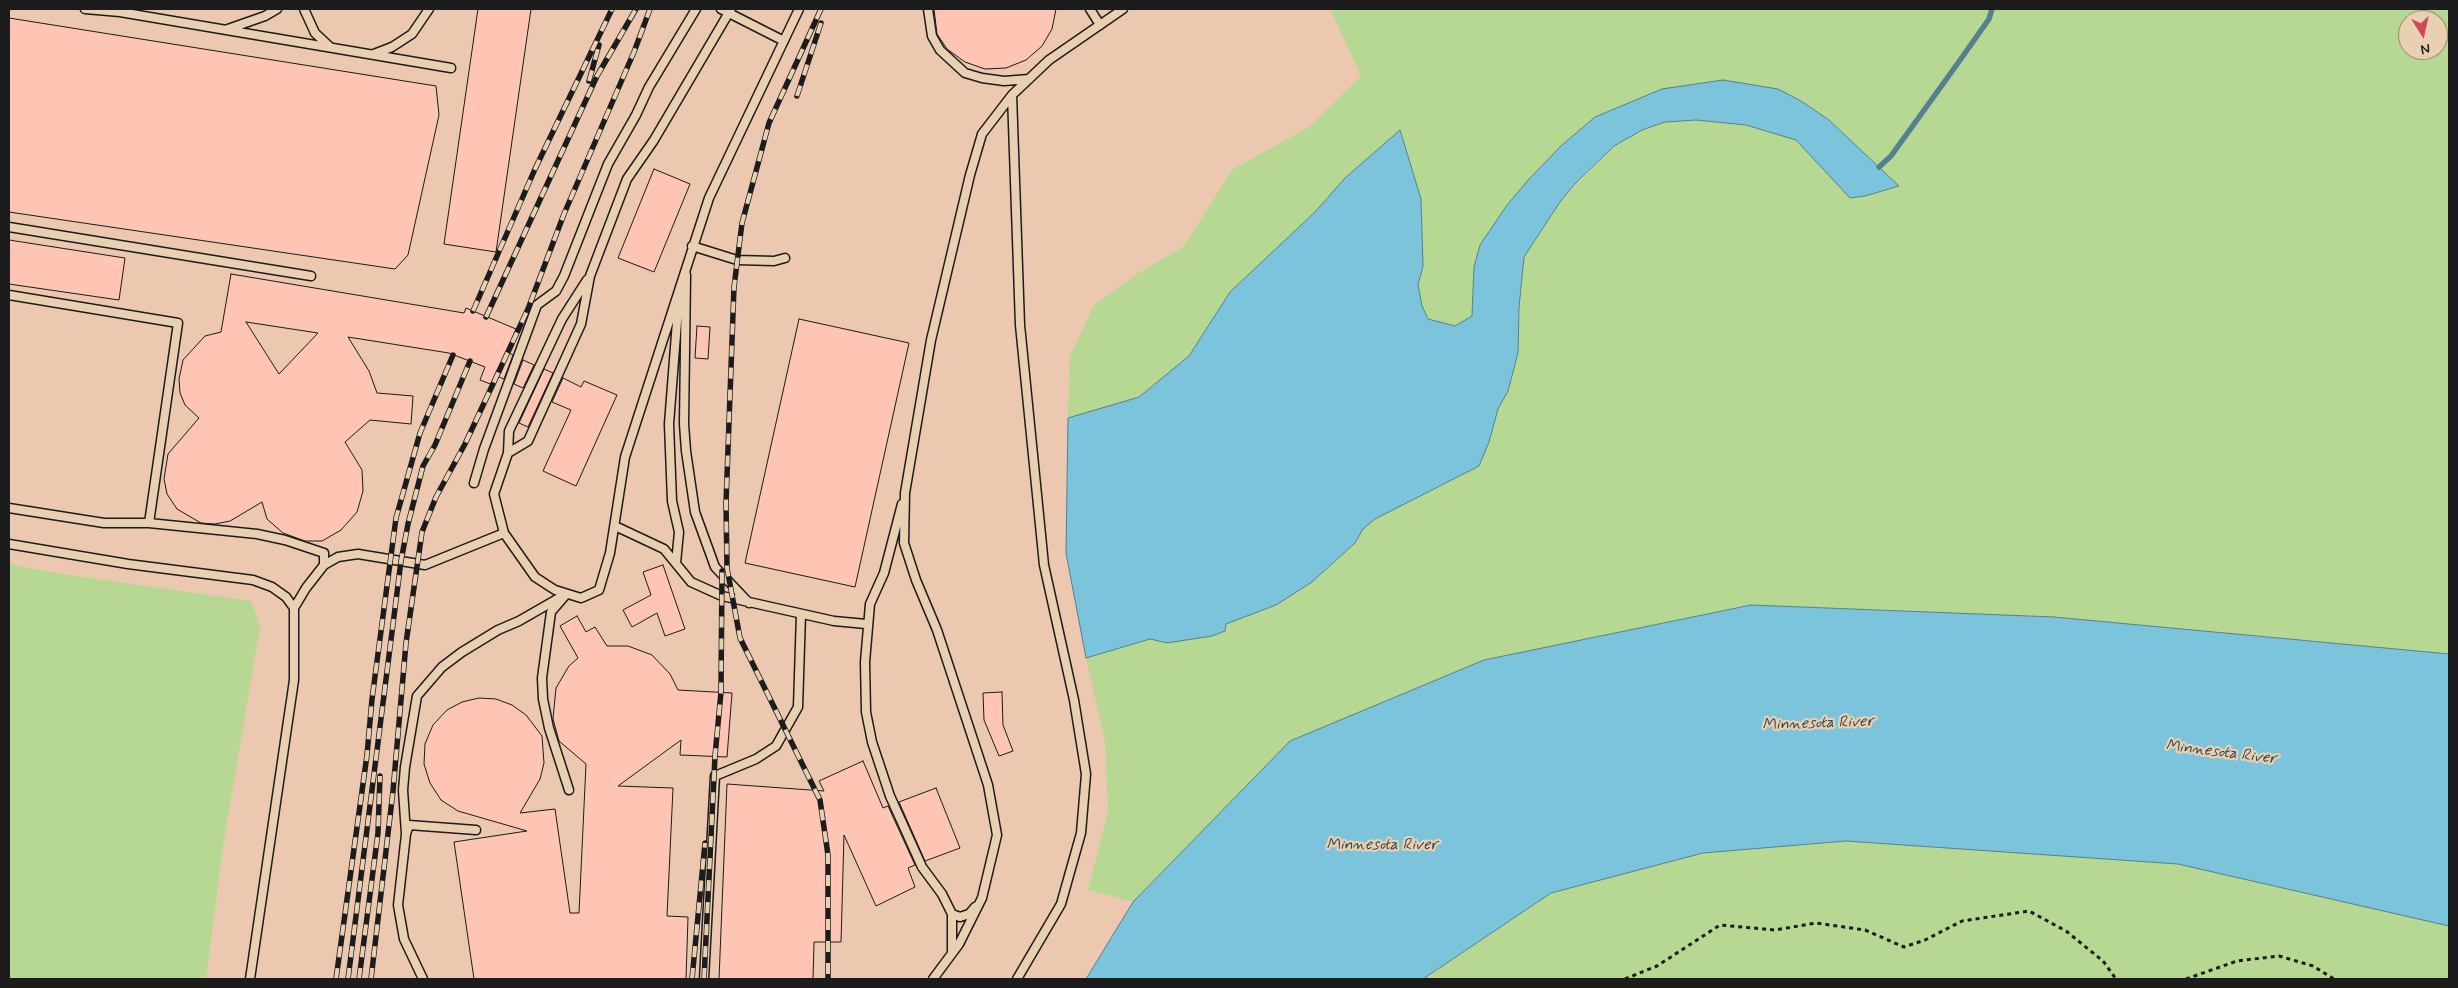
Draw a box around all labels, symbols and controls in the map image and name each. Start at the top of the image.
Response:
north arrow [2398,10,2448,60]
text: N [2419,39,2432,58]
water label: Minnesota River [1762,712,1874,736]
water label: Minnesota River [2164,737,2278,769]
water label: Minnesota River [1326,836,1438,856]

